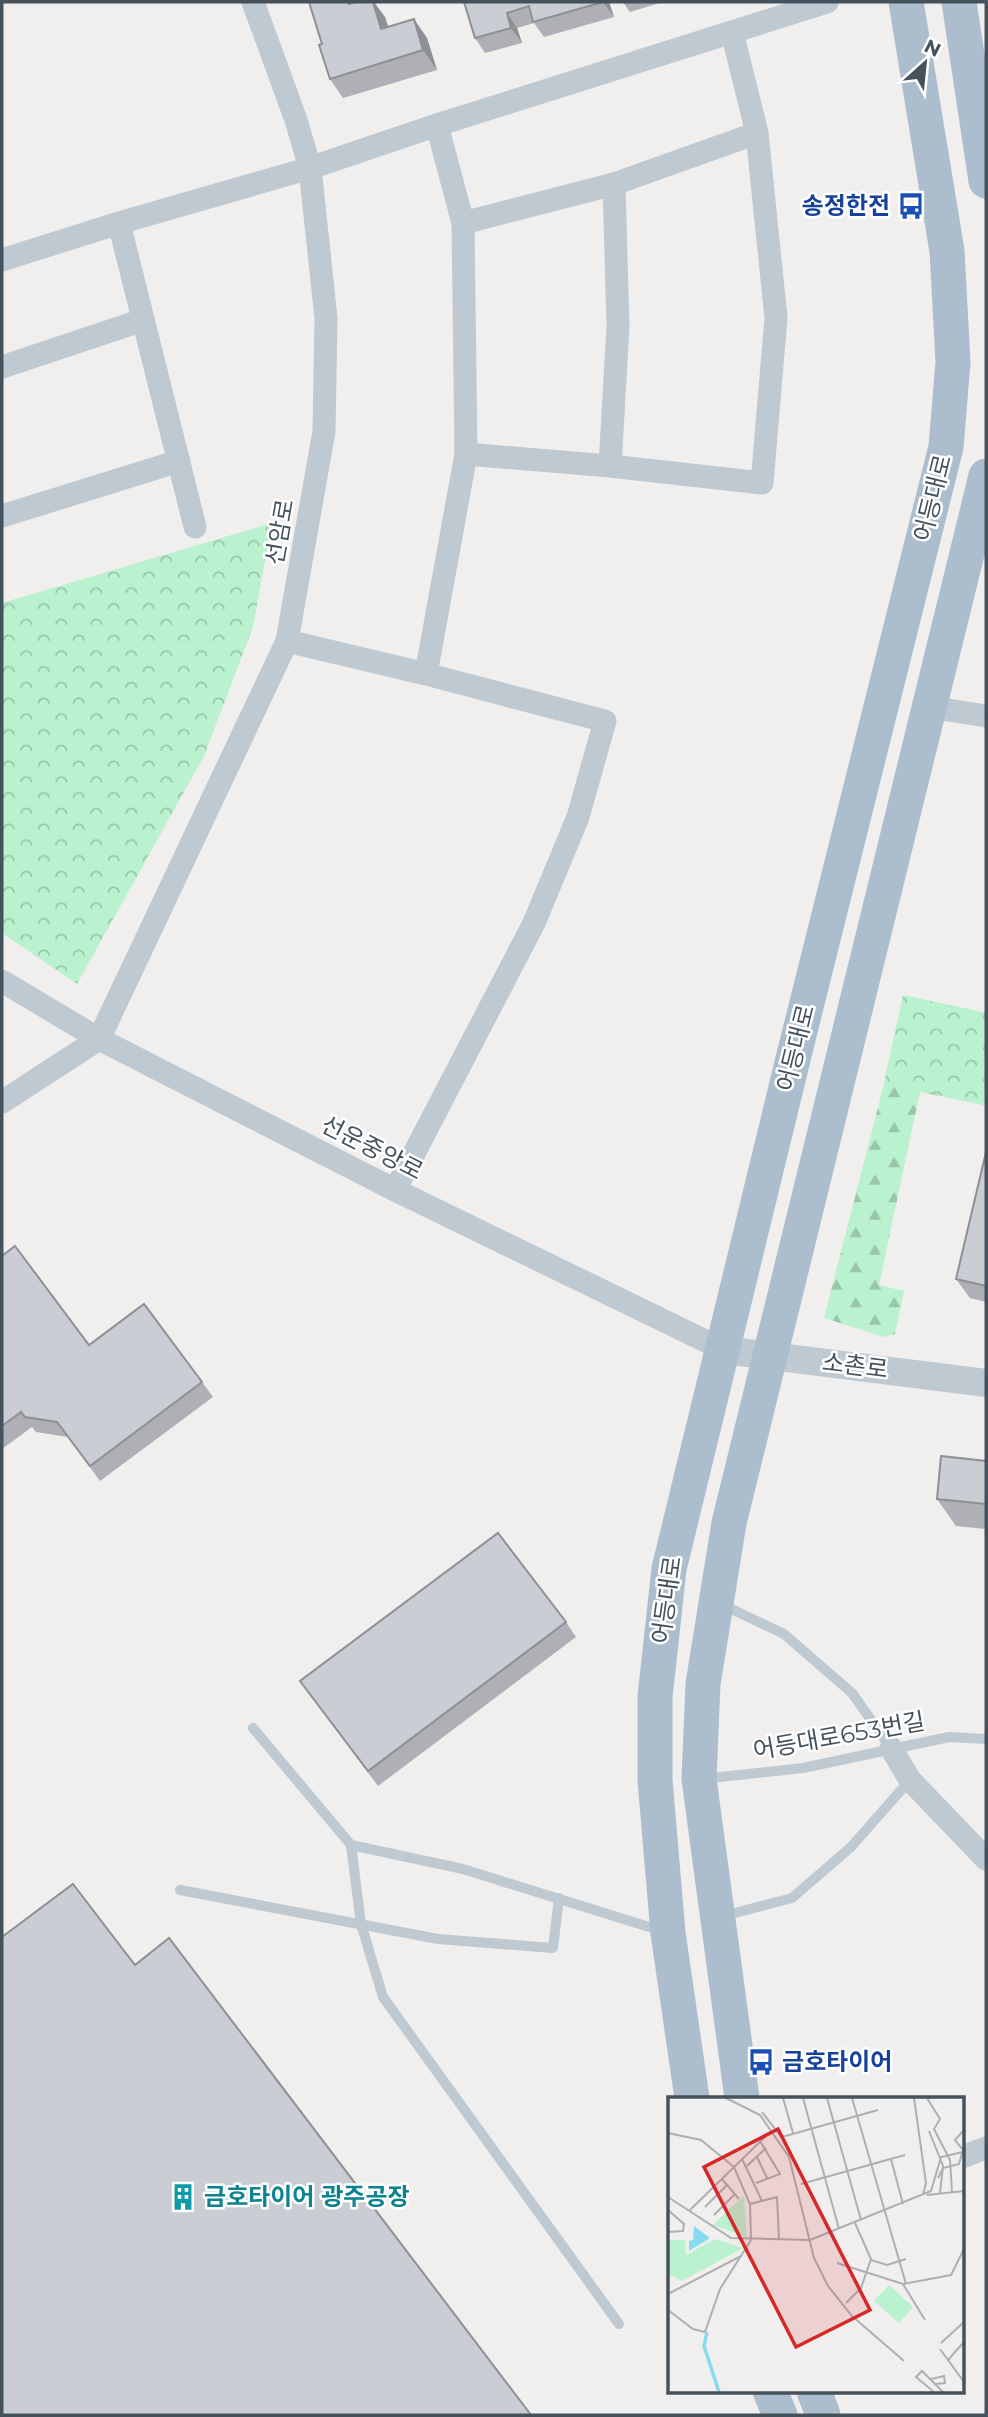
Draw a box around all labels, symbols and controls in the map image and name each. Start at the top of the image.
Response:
north arrow [890,28,960,98]
text: N [920,35,945,62]
place label: 송정한전 [802,191,890,220]
bus stop icon: 송정한전 [896,191,926,221]
street label: 어등대로 [908,452,957,544]
street label: 선암로 [259,497,300,567]
street label: 어등대로 [771,1002,820,1094]
street label: 선운중앙로 [316,1110,428,1186]
street label: 소촌로 [820,1347,890,1384]
street label: 어등대로 [646,1554,687,1646]
street label: 어등대로653번길 [751,1706,927,1765]
bus stop icon: 금호타이어 [746,2047,776,2077]
place label: 금호타이어 [782,2047,892,2076]
inset map [668,2097,964,2392]
building icon: 금호타이어 광주공장 [168,2182,198,2212]
place label: 금호타이어 광주공장 [204,2182,410,2211]

